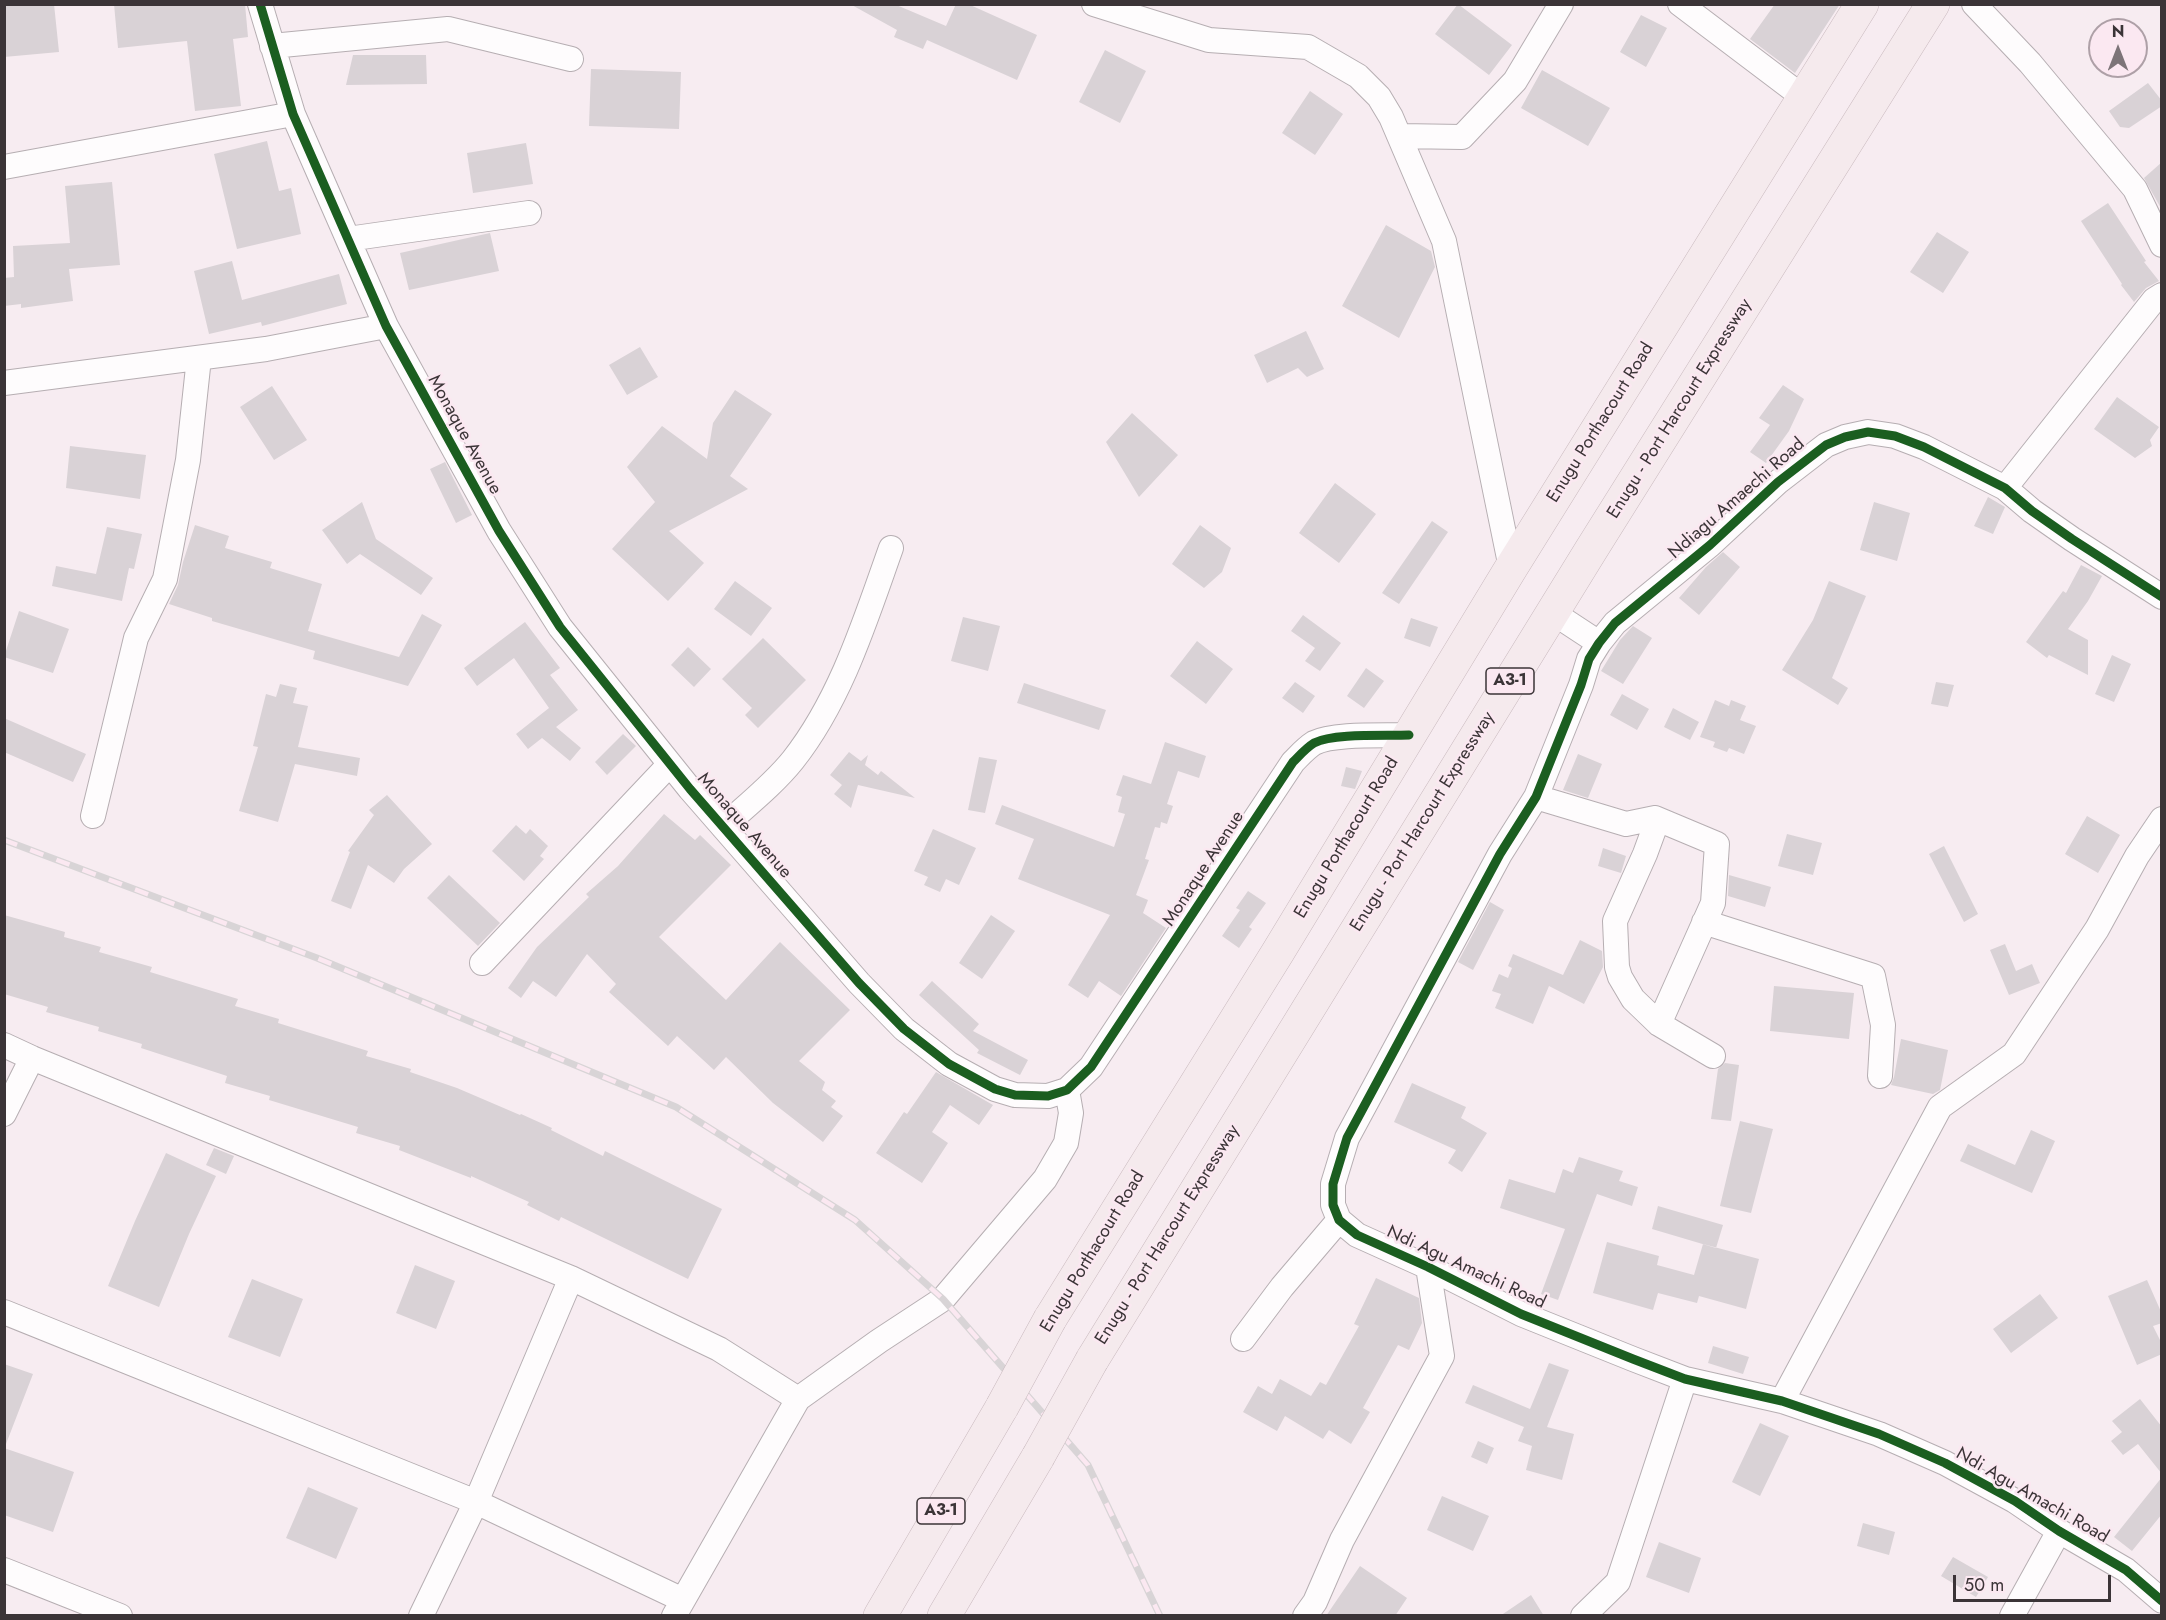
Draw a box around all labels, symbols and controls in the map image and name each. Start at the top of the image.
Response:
north arrow [2088,18,2148,78]
text: N [2112,20,2124,43]
street label: Enugu - Port Harcourt Expressway [1603,295,1757,523]
street label: Enugu Porthacourt Road [1543,339,1659,507]
street label: Monaque Avenue [422,372,506,498]
street label: Ndiagu Amaechi Road [1664,434,1810,564]
road number: A3-1 [1486,668,1534,694]
street label: Enugu - Port Harcourt Expressway [1346,708,1500,936]
street label: Enugu Porthacourt Road [1290,753,1404,923]
street label: Monaque Avenue [692,769,796,883]
street label: Monaque Avenue [1159,807,1249,931]
street label: Enugu - Port Harcourt Expressway [1091,1121,1245,1349]
street label: Enugu Porthacourt Road [1036,1167,1150,1337]
street label: Ndi Agu Amachi Road [1383,1222,1549,1314]
street label: Ndi Agu Amachi Road [1952,1443,2112,1549]
road number: A3-1 [917,1498,965,1524]
scale bar [1956,1563,2114,1601]
text: 50 m [1964,1572,2004,1598]

